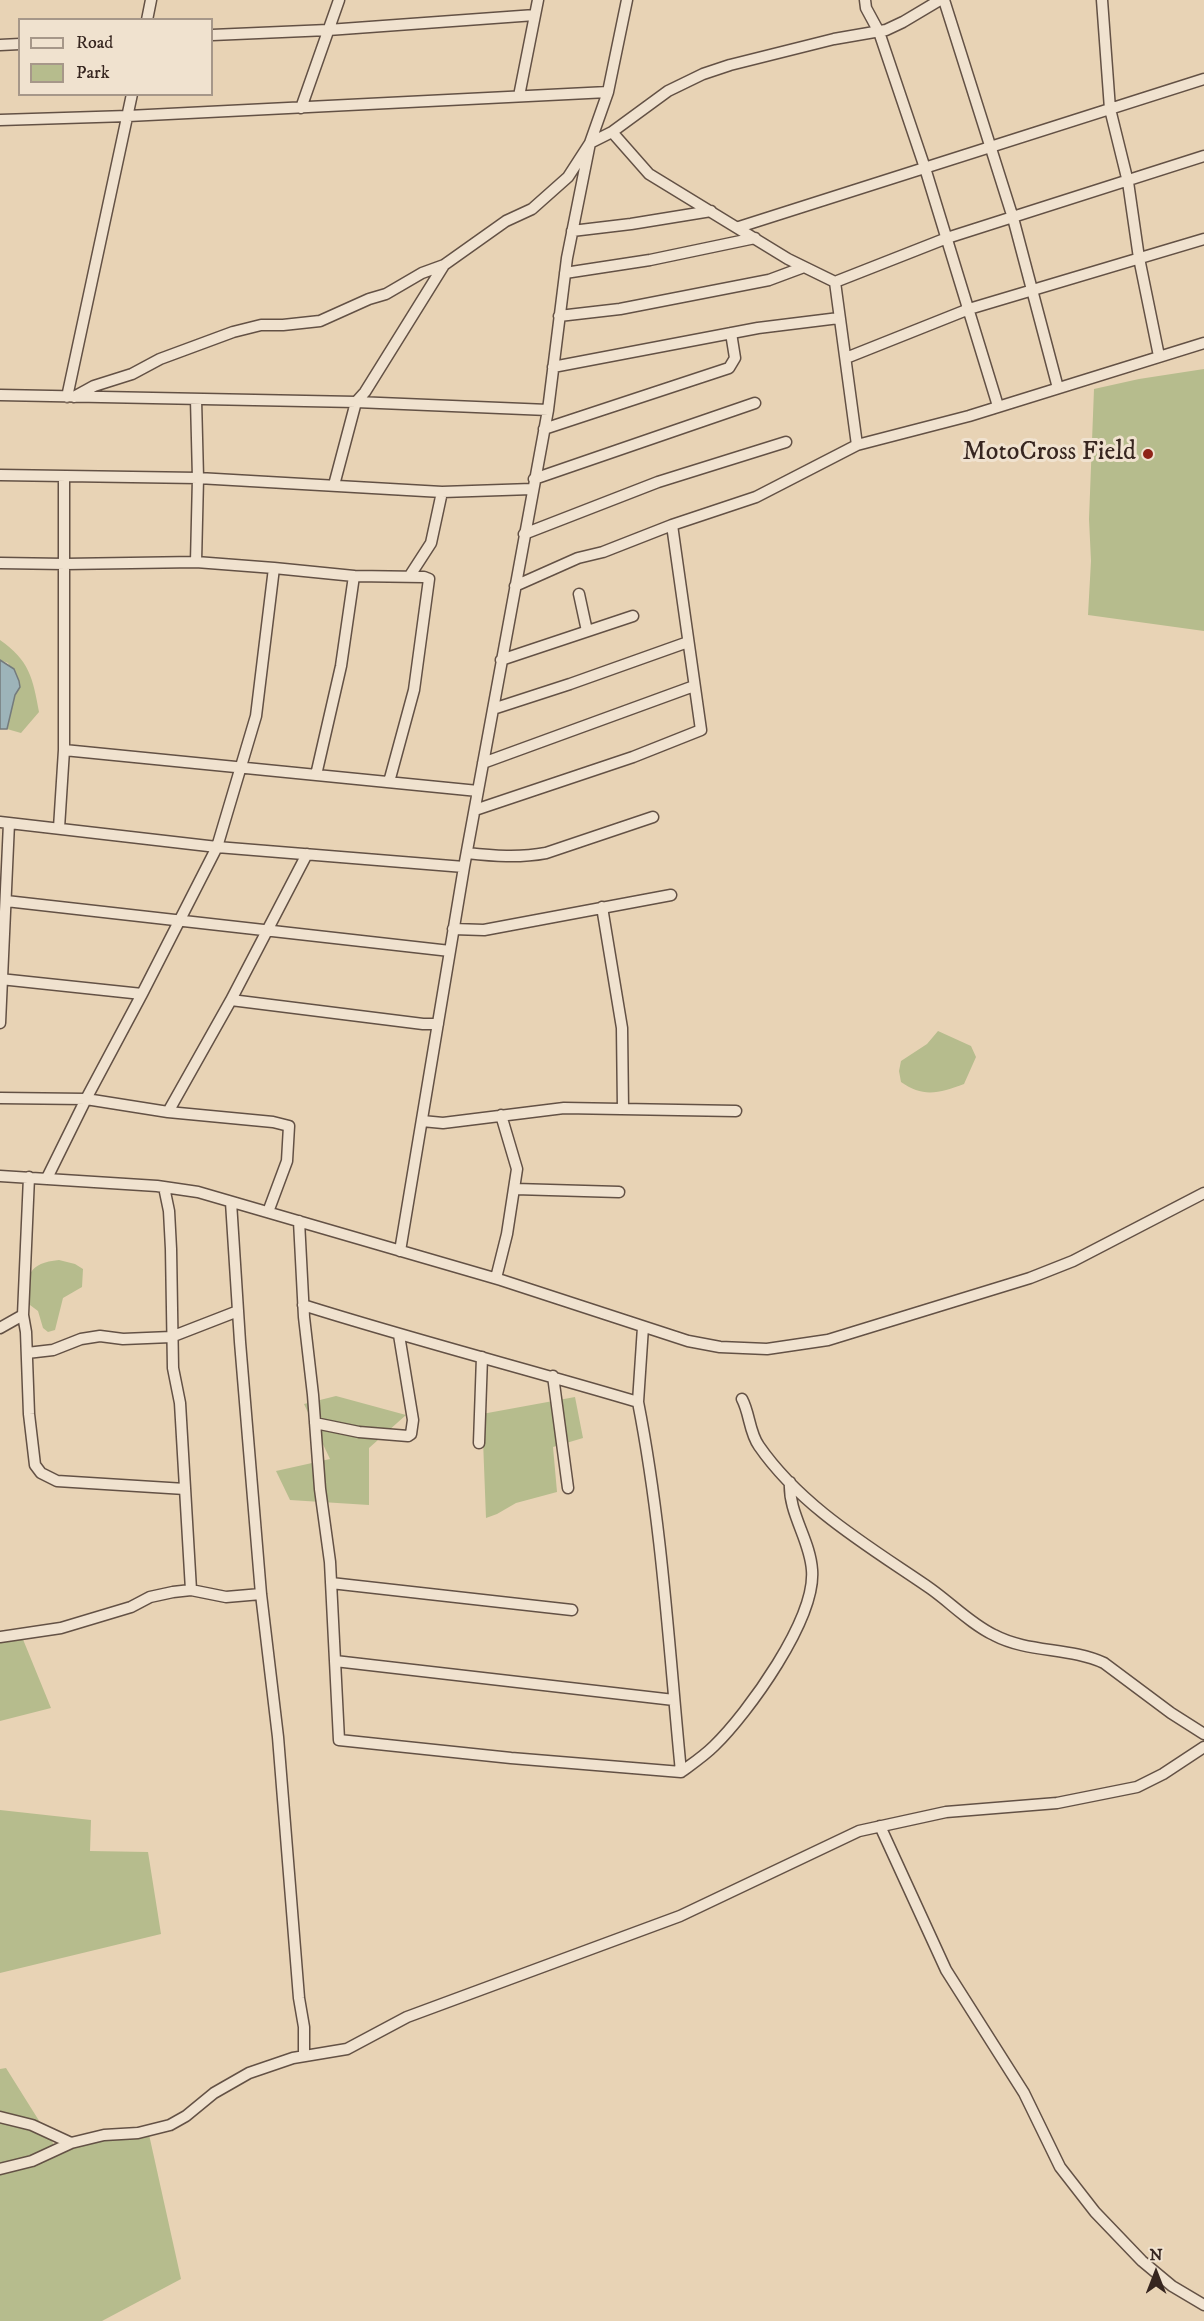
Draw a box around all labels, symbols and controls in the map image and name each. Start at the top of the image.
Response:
legend [18,18,213,96]
text: Road [76,32,113,54]
text: Park [76,62,110,84]
place label: MotoCross Field [962,438,1136,470]
marker: MotoCross Field [1141,447,1155,461]
north arrow [1126,2243,1186,2303]
text: N [1149,2245,1163,2265]

